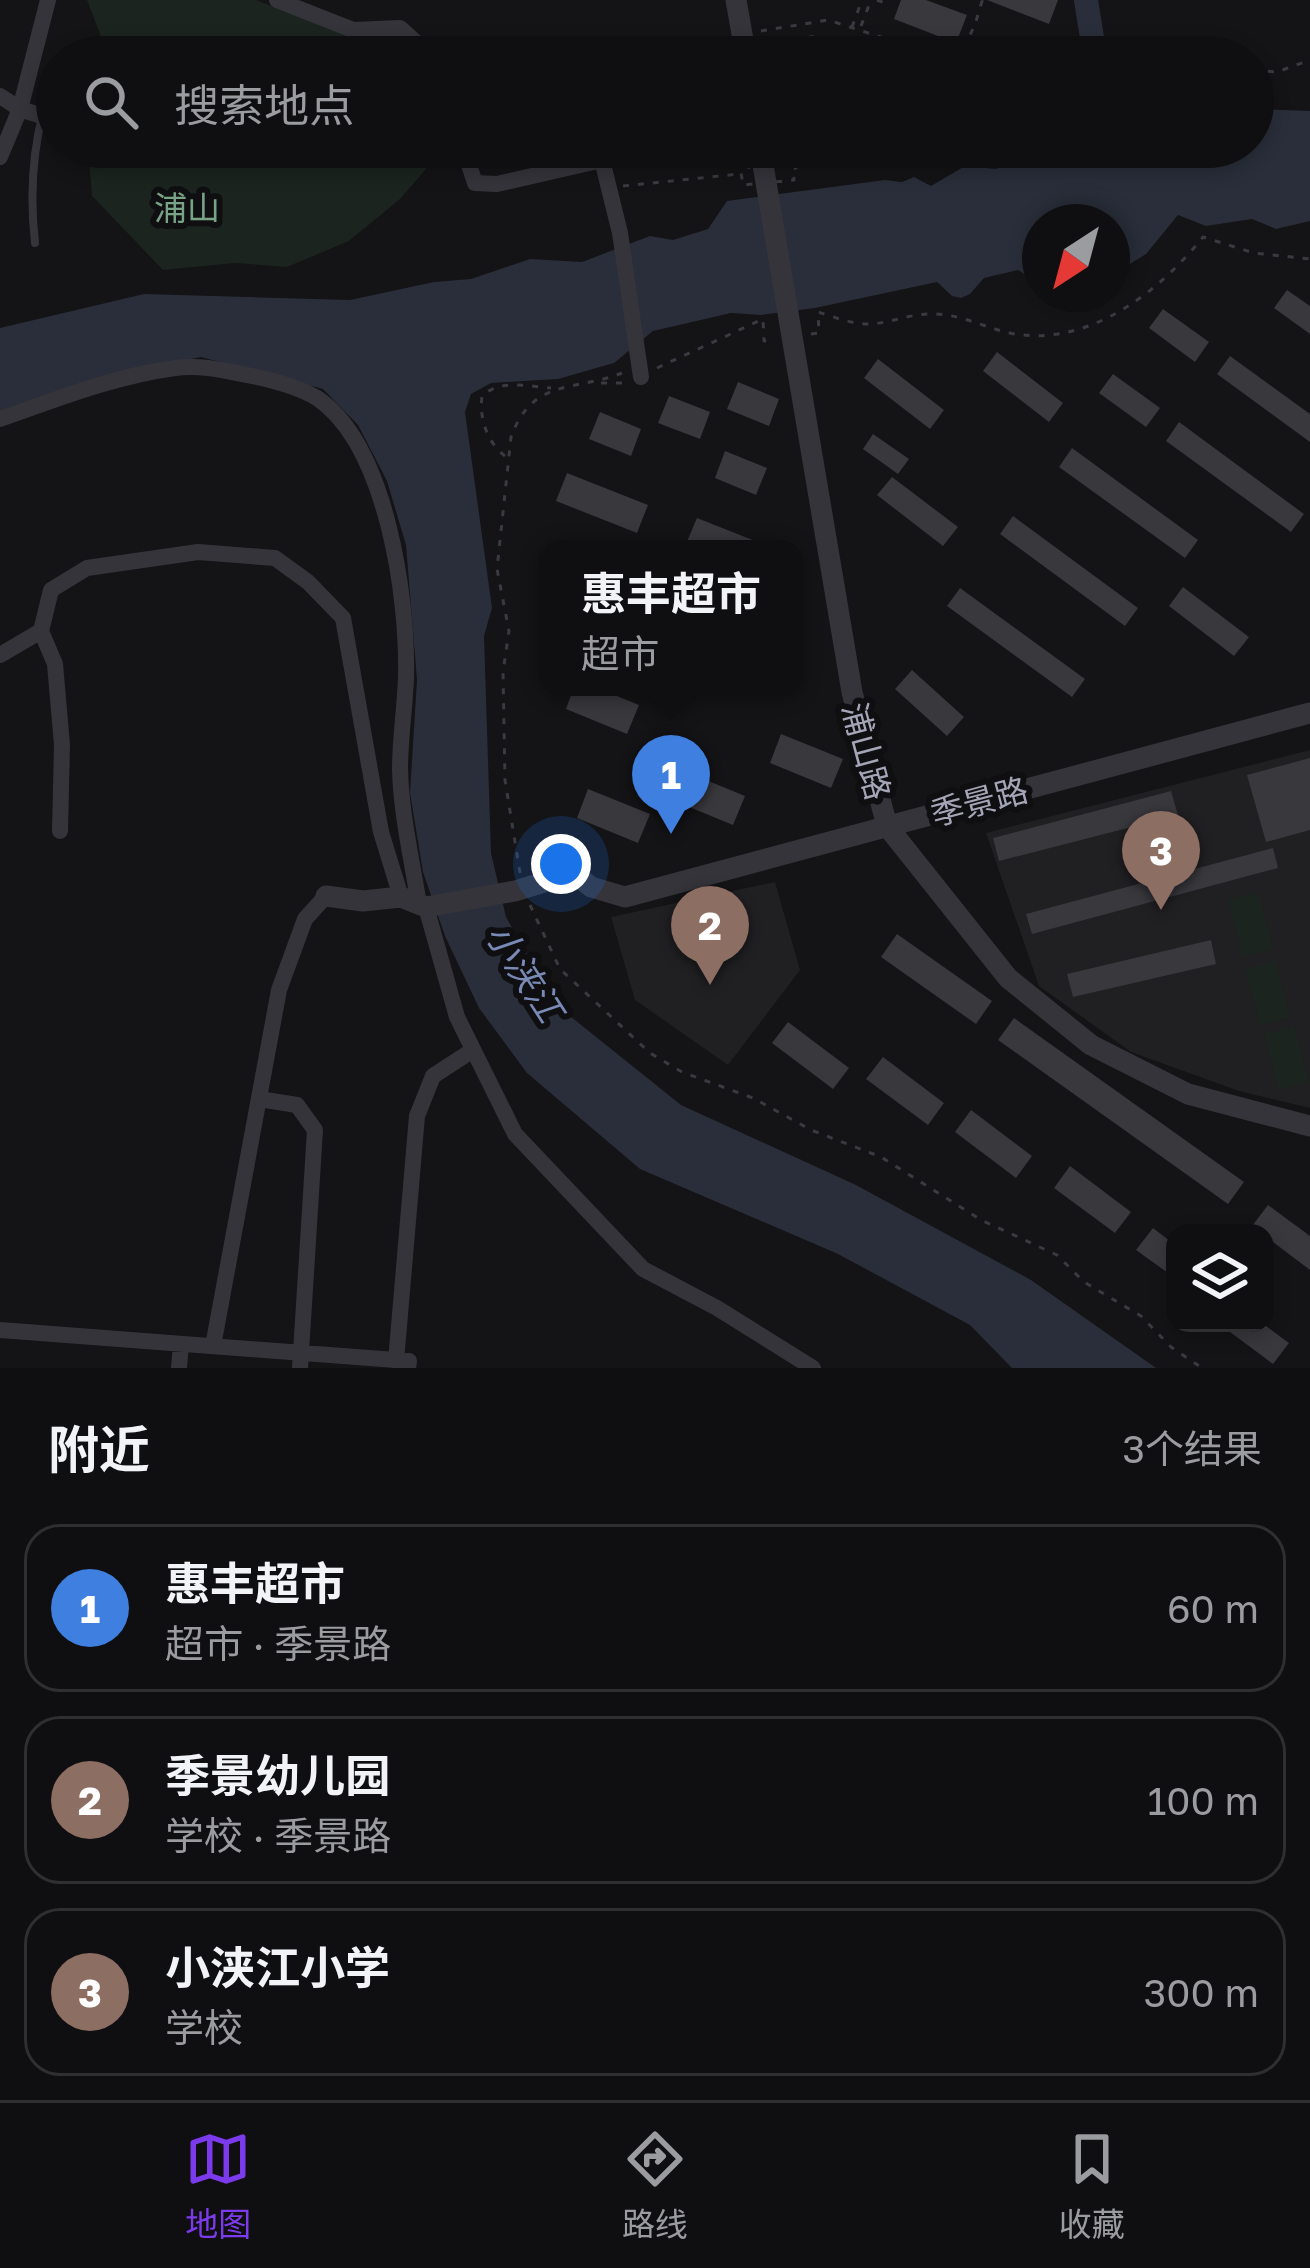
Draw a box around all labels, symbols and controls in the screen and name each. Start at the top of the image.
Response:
search box [36,36,1274,168]
icon: search [78,69,144,135]
text: 搜索地点 [174,78,354,132]
park label: 浦山 [154,188,220,227]
north arrow [1022,204,1130,312]
popup [539,540,803,696]
text: 惠丰超市 [581,566,761,620]
text: 超市 [581,630,659,677]
street label: 浦山路 [835,698,899,804]
pin: 1 [632,735,710,834]
street label: 季景路 [926,769,1032,833]
pin: 3 [1122,811,1200,910]
your location [531,834,591,894]
pin: 2 [671,886,749,985]
water label: 小浃江 [478,915,575,1032]
map controls [1166,1224,1274,1332]
button: layers [1166,1224,1274,1332]
text: 附近 [48,1418,150,1479]
text: 3个结果 [1122,1425,1262,1472]
text: 惠丰超市 [165,1556,345,1610]
text: 1 [80,1585,100,1632]
text: 60 m [1167,1585,1259,1632]
text: 超市 · 季景路 [165,1620,391,1667]
text: 季景幼儿园 [165,1748,390,1802]
text: 2 [78,1777,102,1824]
text: 100 m [1147,1777,1259,1824]
text: 学校 · 季景路 [165,1812,391,1859]
text: 小浃江小学 [165,1940,390,1994]
text: 3 [78,1969,102,2016]
text: 300 m [1144,1969,1259,2016]
text: 学校 [165,2004,243,2051]
tab: 地图 [185,2126,251,2246]
tab: 路线 [622,2126,688,2246]
tab: 收藏 [1059,2126,1125,2246]

